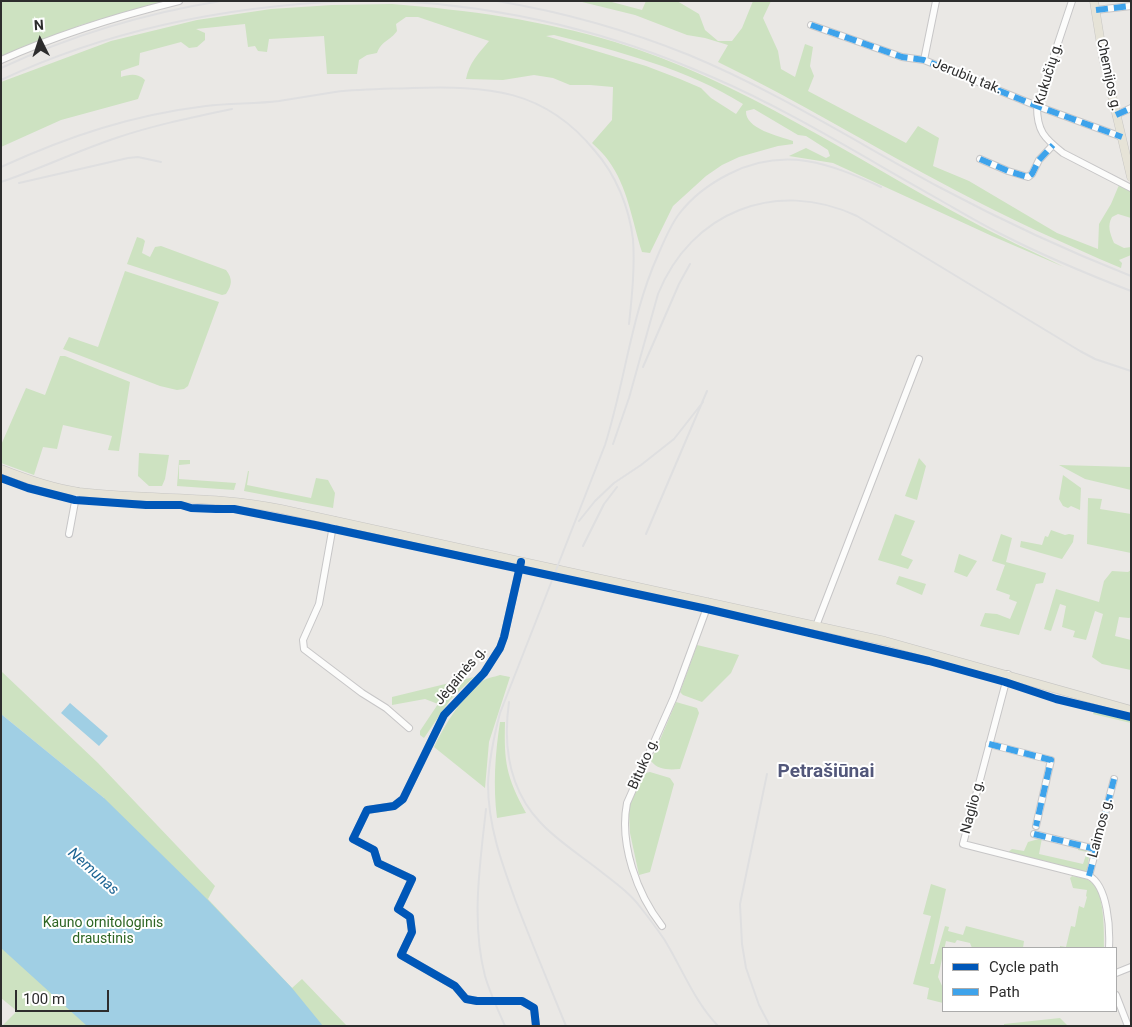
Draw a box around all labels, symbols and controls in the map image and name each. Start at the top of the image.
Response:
north arrow [15,15,65,65]
text: N [33,17,44,33]
street label: Chemijos g. [1092,37,1124,113]
street label: Kukučių g. [1032,41,1066,107]
street label: Jerubių tak. [930,56,1004,98]
street label: Jėgainės g. [432,643,490,709]
street label: Bituko g. [625,736,663,792]
district label: Petrašiūnai [778,761,874,783]
street label: Naglio g. [958,778,988,836]
street label: Laimos g. [1085,796,1117,860]
water label: Nemunas [64,844,122,900]
park label: Kauno ornitologinis draustinis [43,915,163,948]
legend [942,947,1117,1012]
text: Cycle path [989,958,1059,976]
scale bar [18,980,111,1012]
text: Path [989,983,1020,1001]
text: 100 m [23,990,65,1008]

